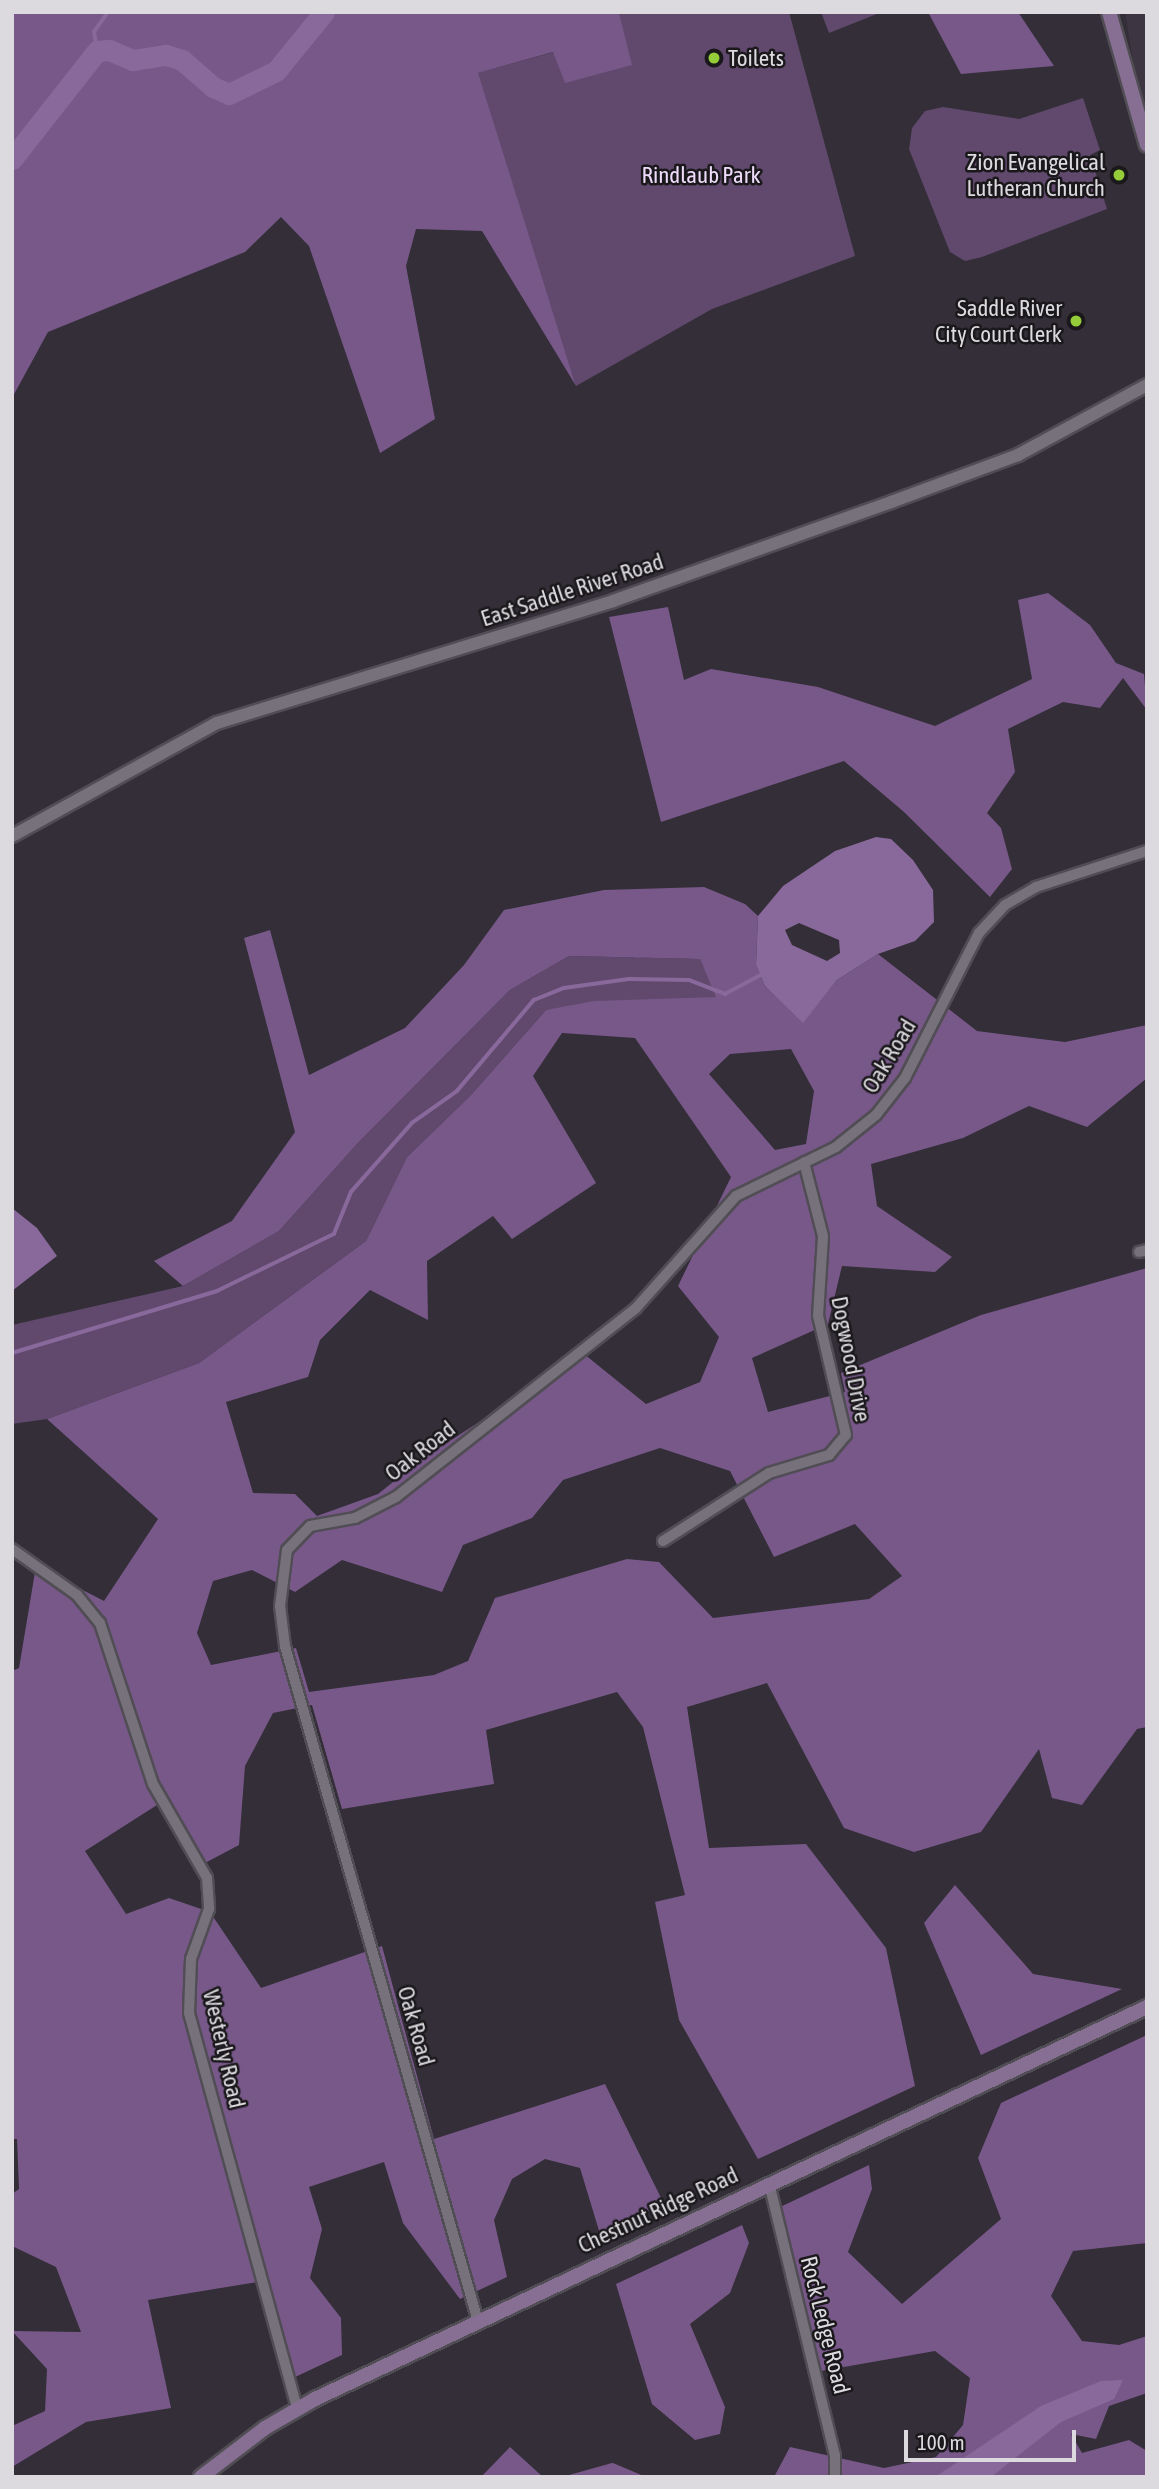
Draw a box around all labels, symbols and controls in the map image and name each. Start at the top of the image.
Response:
place label: Toilets [728,44,784,72]
marker: Toilets [706,50,722,66]
place label: Zion Evangelical Lutheran Church [966,148,1105,202]
park label: Rindlaub Park [641,161,761,189]
marker: Zion Evangelical Lutheran Church [1111,167,1127,183]
place label: Saddle River City Court Clerk [935,294,1062,348]
marker: Saddle River City Court Clerk [1068,313,1084,329]
street label: East Saddle River Road [477,547,667,633]
street label: Oak Road [856,1014,922,1098]
street label: Dogwood Drive [825,1294,877,1424]
street label: Oak Road [379,1415,461,1487]
street label: Oak Road [392,1983,440,2069]
street label: Westerly Road [197,1987,251,2111]
street label: Chestnut Ridge Road [574,2161,742,2259]
street label: Rock Ledge Road [795,2253,855,2397]
scale bar [907,2416,1078,2460]
text: 100 m [917,2430,965,2454]

